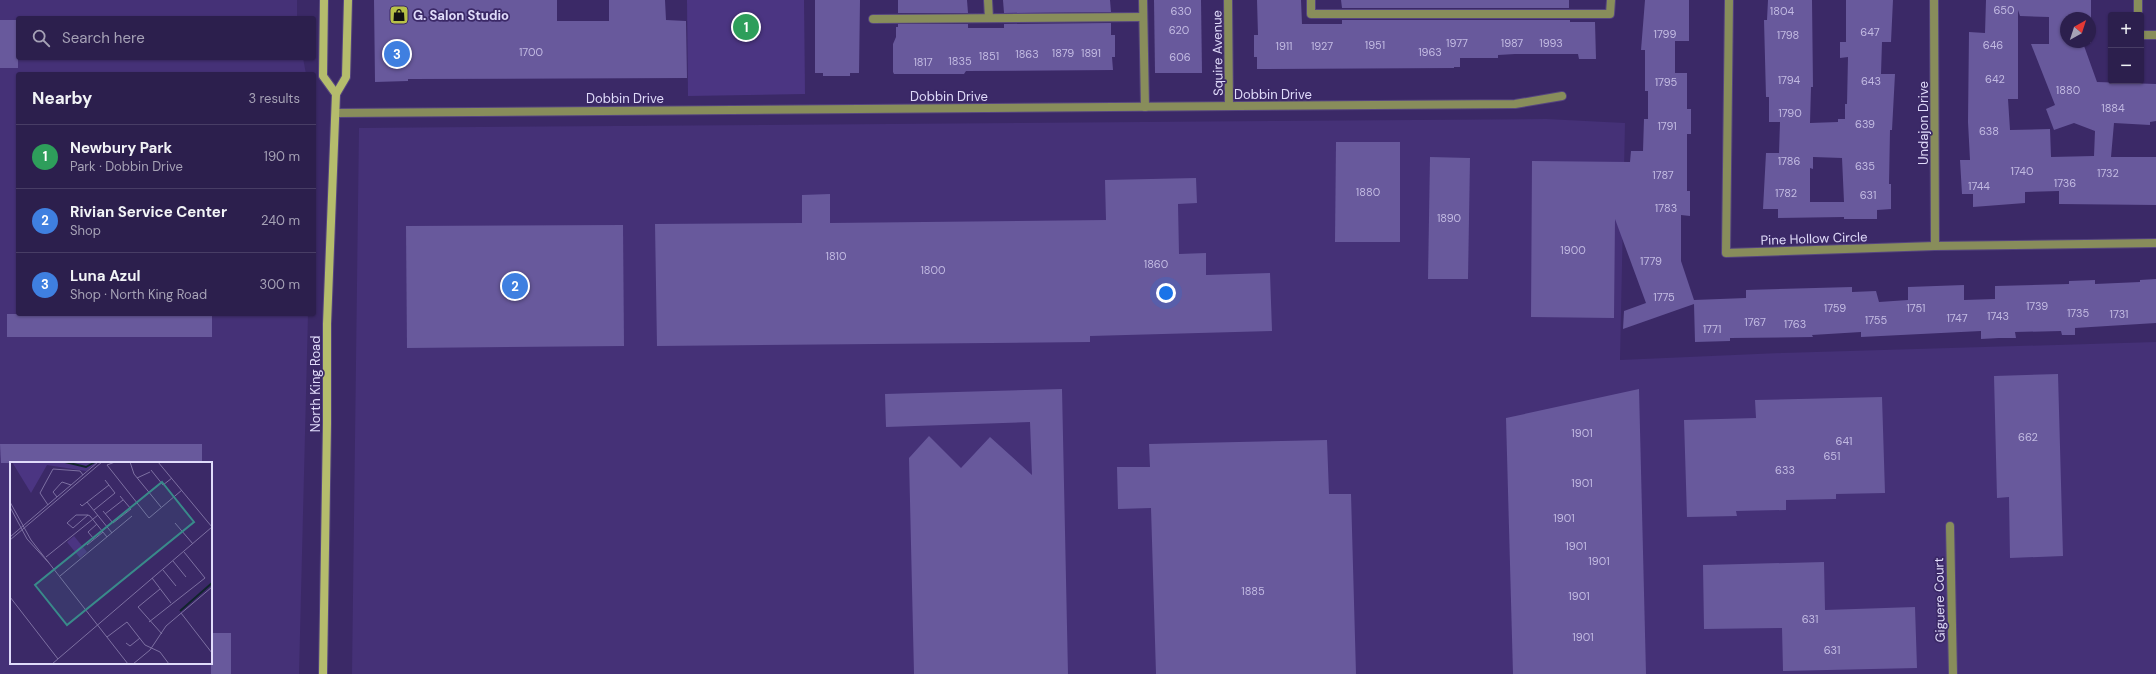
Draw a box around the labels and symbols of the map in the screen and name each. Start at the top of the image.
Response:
house number: 650 [1994,3,2014,17]
shop icon: G. Salon Studio [388,4,410,26]
house number: 630 [1171,4,1191,18]
house number: 1804 [1770,4,1794,18]
place label: G. Salon Studio [413,7,509,24]
street label: Squire Avenue [1208,10,1227,96]
pin: 1 [733,12,759,42]
north arrow [2060,12,2096,48]
house number: 620 [1169,23,1189,37]
house number: 647 [1860,25,1880,39]
house number: 1799 [1654,27,1677,41]
house number: 1798 [1777,28,1799,42]
house number: 1977 [1446,36,1468,50]
house number: 1987 [1501,36,1523,50]
house number: 1993 [1539,36,1563,50]
house number: 1951 [1365,38,1385,52]
house number: 646 [1983,38,2003,52]
pin: 3 [384,39,410,69]
house number: 1911 [1275,39,1293,53]
house number: 1927 [1311,39,1333,53]
house number: 1700 [519,45,543,59]
house number: 1963 [1418,45,1442,59]
house number: 1879 [1052,46,1074,60]
house number: 1891 [1081,46,1101,60]
house number: 1863 [1015,47,1039,61]
house number: 1851 [979,49,999,63]
house number: 606 [1169,50,1191,64]
house number: 1835 [948,54,972,68]
house number: 1817 [913,55,933,69]
house number: 642 [1985,72,2005,86]
house number: 1794 [1778,73,1801,87]
house number: 643 [1861,74,1881,88]
house number: 1795 [1655,75,1678,89]
street label: Undajon Drive [1915,81,1932,165]
house number: 1880 [2056,83,2080,97]
street label: Dobbin Drive [1234,86,1312,103]
street label: Dobbin Drive [910,88,988,105]
street label: Dobbin Drive [586,90,664,107]
house number: 1884 [2101,101,2125,115]
house number: 1790 [1778,106,1802,120]
house number: 639 [1855,117,1875,131]
house number: 1791 [1657,119,1677,133]
house number: 638 [1979,124,1999,138]
house number: 1786 [1778,154,1800,168]
house number: 635 [1855,159,1875,173]
house number: 1740 [2011,164,2033,178]
house number: 1732 [2097,166,2119,180]
house number: 1787 [1652,168,1674,182]
house number: 1736 [2054,176,2076,190]
house number: 1744 [1968,179,1990,193]
house number: 1880 [1356,185,1380,199]
house number: 1782 [1775,186,1797,200]
house number: 631 [1860,188,1876,202]
house number: 1783 [1655,201,1677,215]
house number: 1890 [1437,211,1461,225]
street label: Pine Hollow Circle [1760,228,1868,249]
house number: 1900 [1560,243,1586,257]
house number: 1810 [826,249,846,263]
house number: 1779 [1640,254,1662,268]
house number: 1860 [1144,257,1168,271]
house number: 1800 [920,263,946,277]
pin: 2 [502,271,528,301]
your location [1156,283,1176,303]
house number: 1775 [1653,290,1675,304]
house number: 1739 [2026,299,2048,313]
house number: 1759 [1824,301,1846,315]
house number: 1751 [1906,301,1926,315]
house number: 1735 [2067,306,2089,320]
house number: 1731 [2110,307,2128,321]
house number: 1743 [1987,309,2009,323]
house number: 1747 [1946,311,1968,325]
house number: 1755 [1865,313,1887,327]
house number: 1767 [1744,315,1766,329]
house number: 1763 [1784,317,1806,331]
house number: 1771 [1703,322,1721,336]
street label: North King Road [307,336,324,432]
house number: 1901 [1571,426,1593,440]
house number: 662 [2018,430,2038,444]
house number: 641 [1835,434,1853,448]
house number: 651 [1824,449,1840,463]
inset map [10,462,212,664]
house number: 633 [1775,463,1795,477]
house number: 1901 [1571,476,1593,490]
house number: 1901 [1553,511,1575,525]
house number: 1901 [1565,539,1587,553]
house number: 1901 [1588,554,1610,568]
street label: Giguere Court [1930,557,1949,643]
house number: 1885 [1241,584,1265,598]
house number: 1901 [1568,589,1590,603]
house number: 631 [1802,612,1818,626]
house number: 1901 [1572,630,1594,644]
house number: 631 [1824,643,1840,657]

